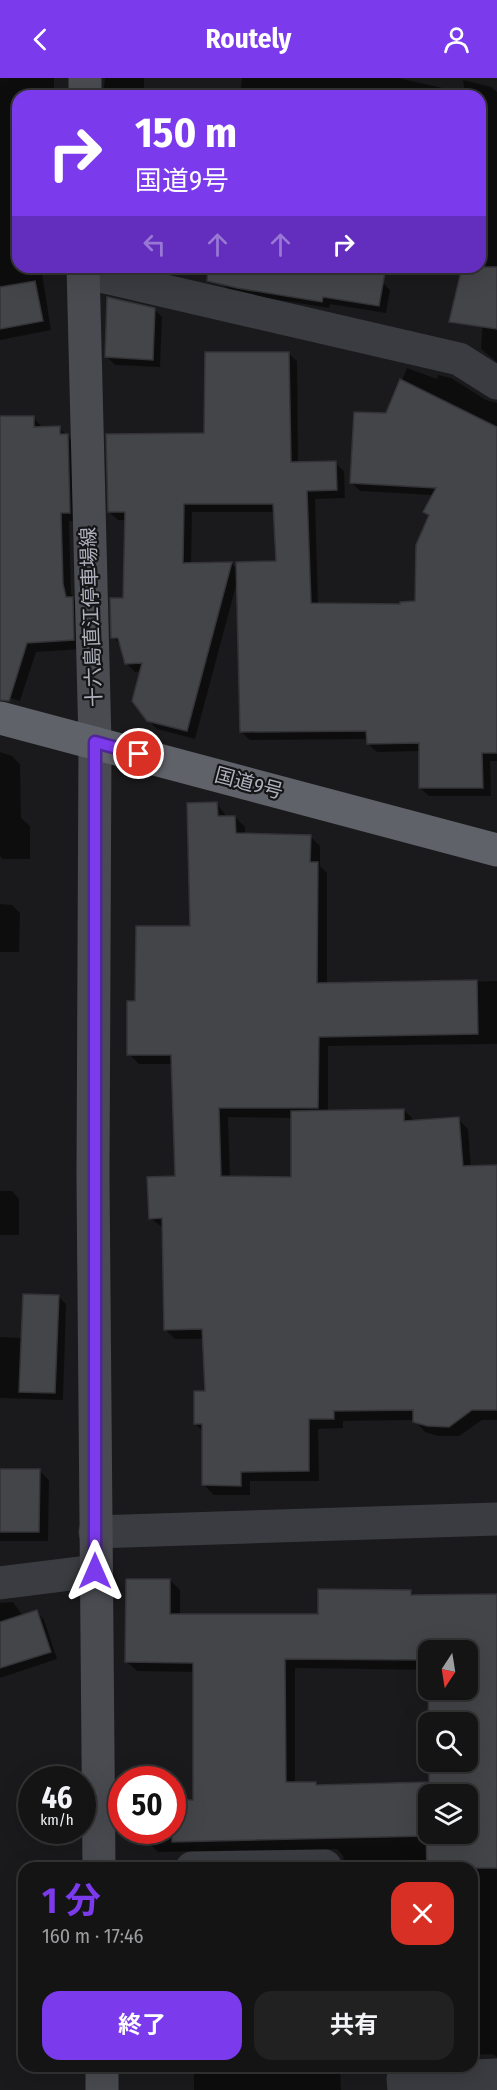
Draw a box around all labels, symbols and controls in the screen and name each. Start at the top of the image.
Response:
icon: back [24,23,57,56]
text: Routely [206,23,291,55]
icon: person [440,23,473,56]
text: 150 m [135,108,237,158]
icon: right [36,114,114,192]
text: 国道9号 [135,165,229,197]
icon: left [138,228,171,261]
icon: ahead [201,228,234,261]
icon: ahead [264,228,297,261]
icon: right [327,228,360,261]
street label: 十六島直江停車場線 [76,527,106,707]
pin [113,728,164,779]
icon: arrive [122,737,155,770]
street label: 国道9号 [212,762,286,804]
position arrow [63,1539,127,1603]
north arrow [418,1640,478,1700]
map controls [418,1640,478,1844]
button: search [418,1712,478,1772]
speed limit sign: 50 [108,1766,186,1844]
text: 46 [41,1780,73,1816]
button: layers [418,1784,478,1844]
text: km/h [40,1811,74,1829]
text: 1 分 [42,1879,101,1923]
button: close [391,1882,454,1945]
text: 160 m · 17:46 [42,1924,144,1948]
button: 終了 [42,1991,242,2060]
button: 共有 [254,1991,454,2060]

